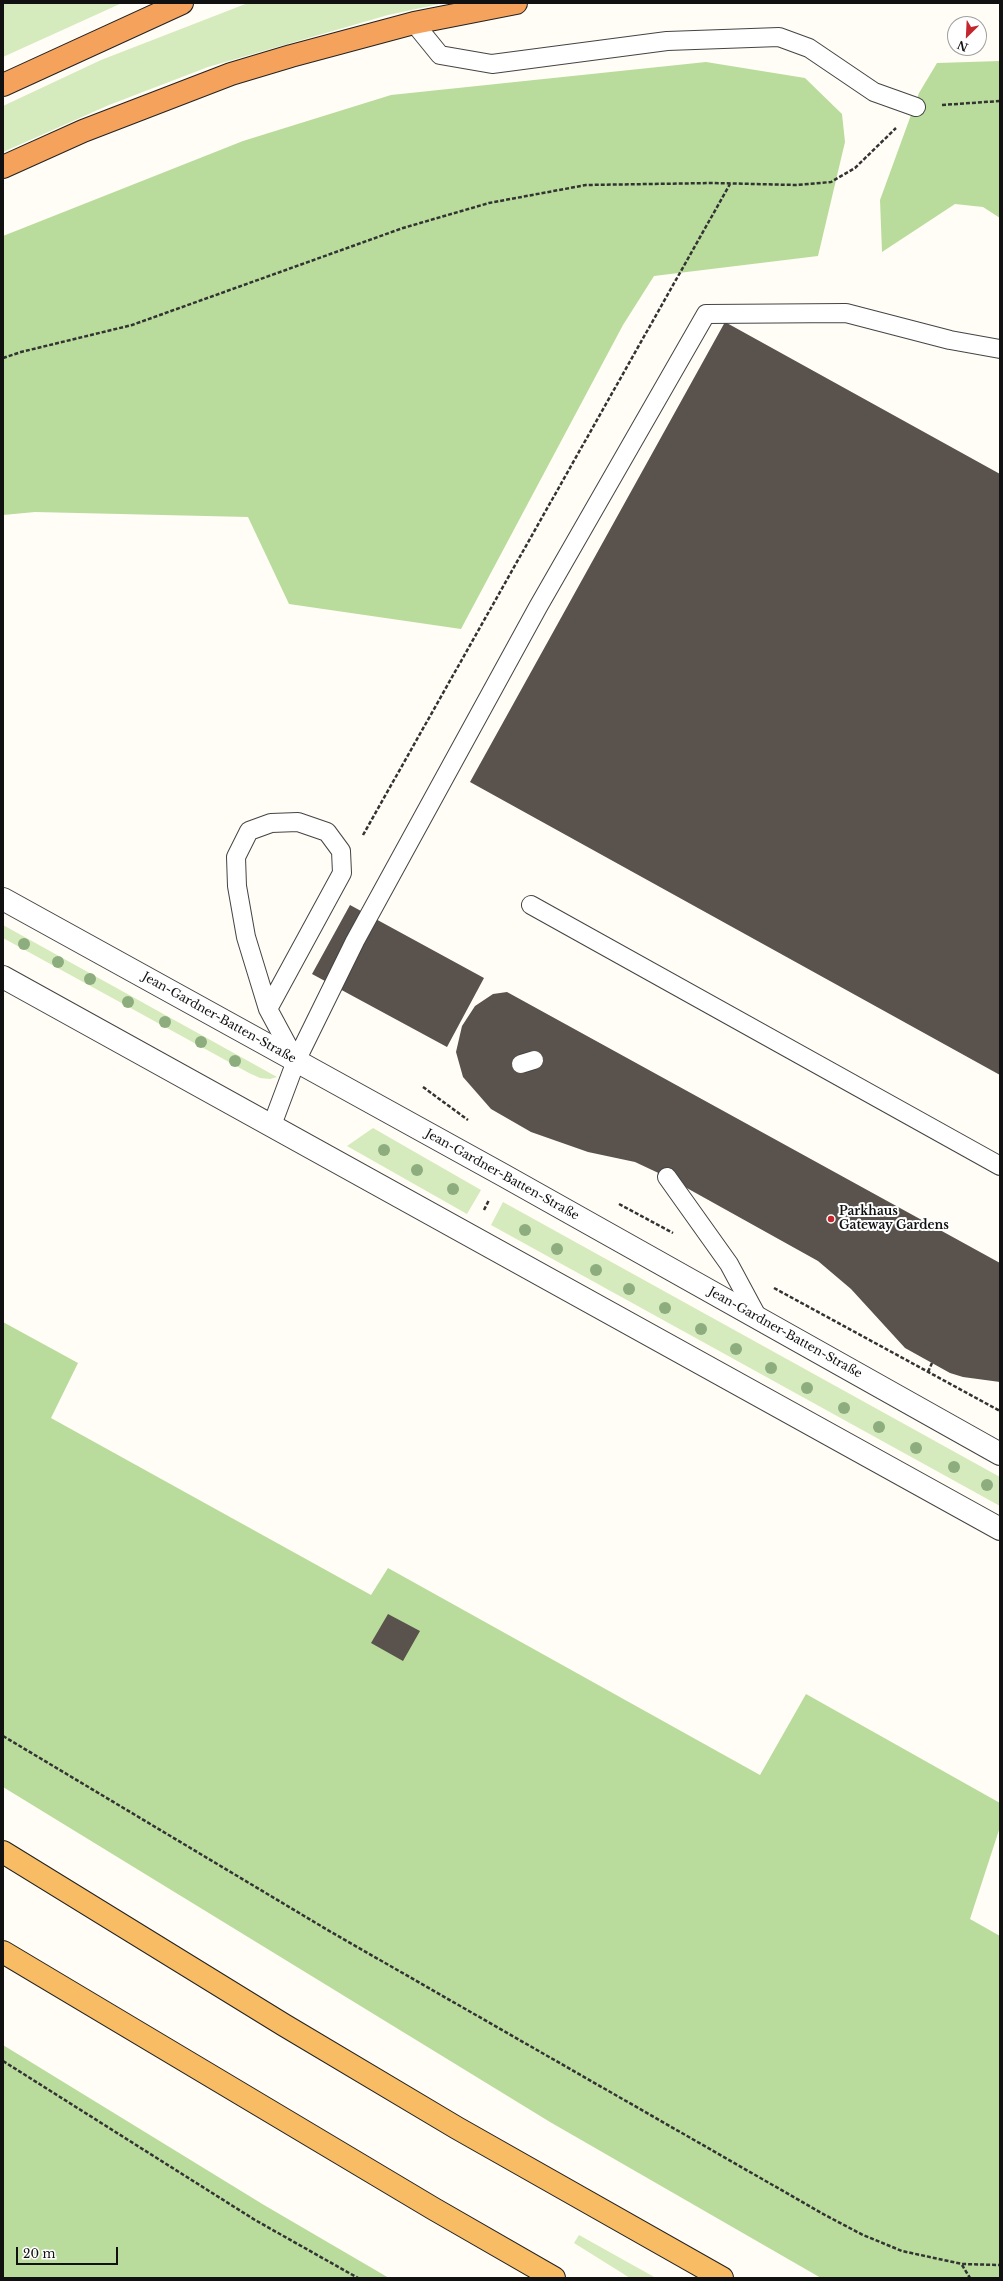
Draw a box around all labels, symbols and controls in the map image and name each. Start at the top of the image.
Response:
north arrow [947,16,987,56]
text: N [955,38,970,55]
street label: Jean-Gardner-Batten-Straße [140,970,298,1066]
street label: Jean-Gardner-Batten-Straße [423,1127,581,1223]
place label: Parkhaus Gateway Gardens [839,1205,949,1233]
marker: Parkhaus Gateway Gardens [826,1214,836,1224]
street label: Jean-Gardner-Batten-Straße [706,1285,864,1381]
scale bar [18,2239,120,2265]
text: 20 m [23,2246,55,2261]

